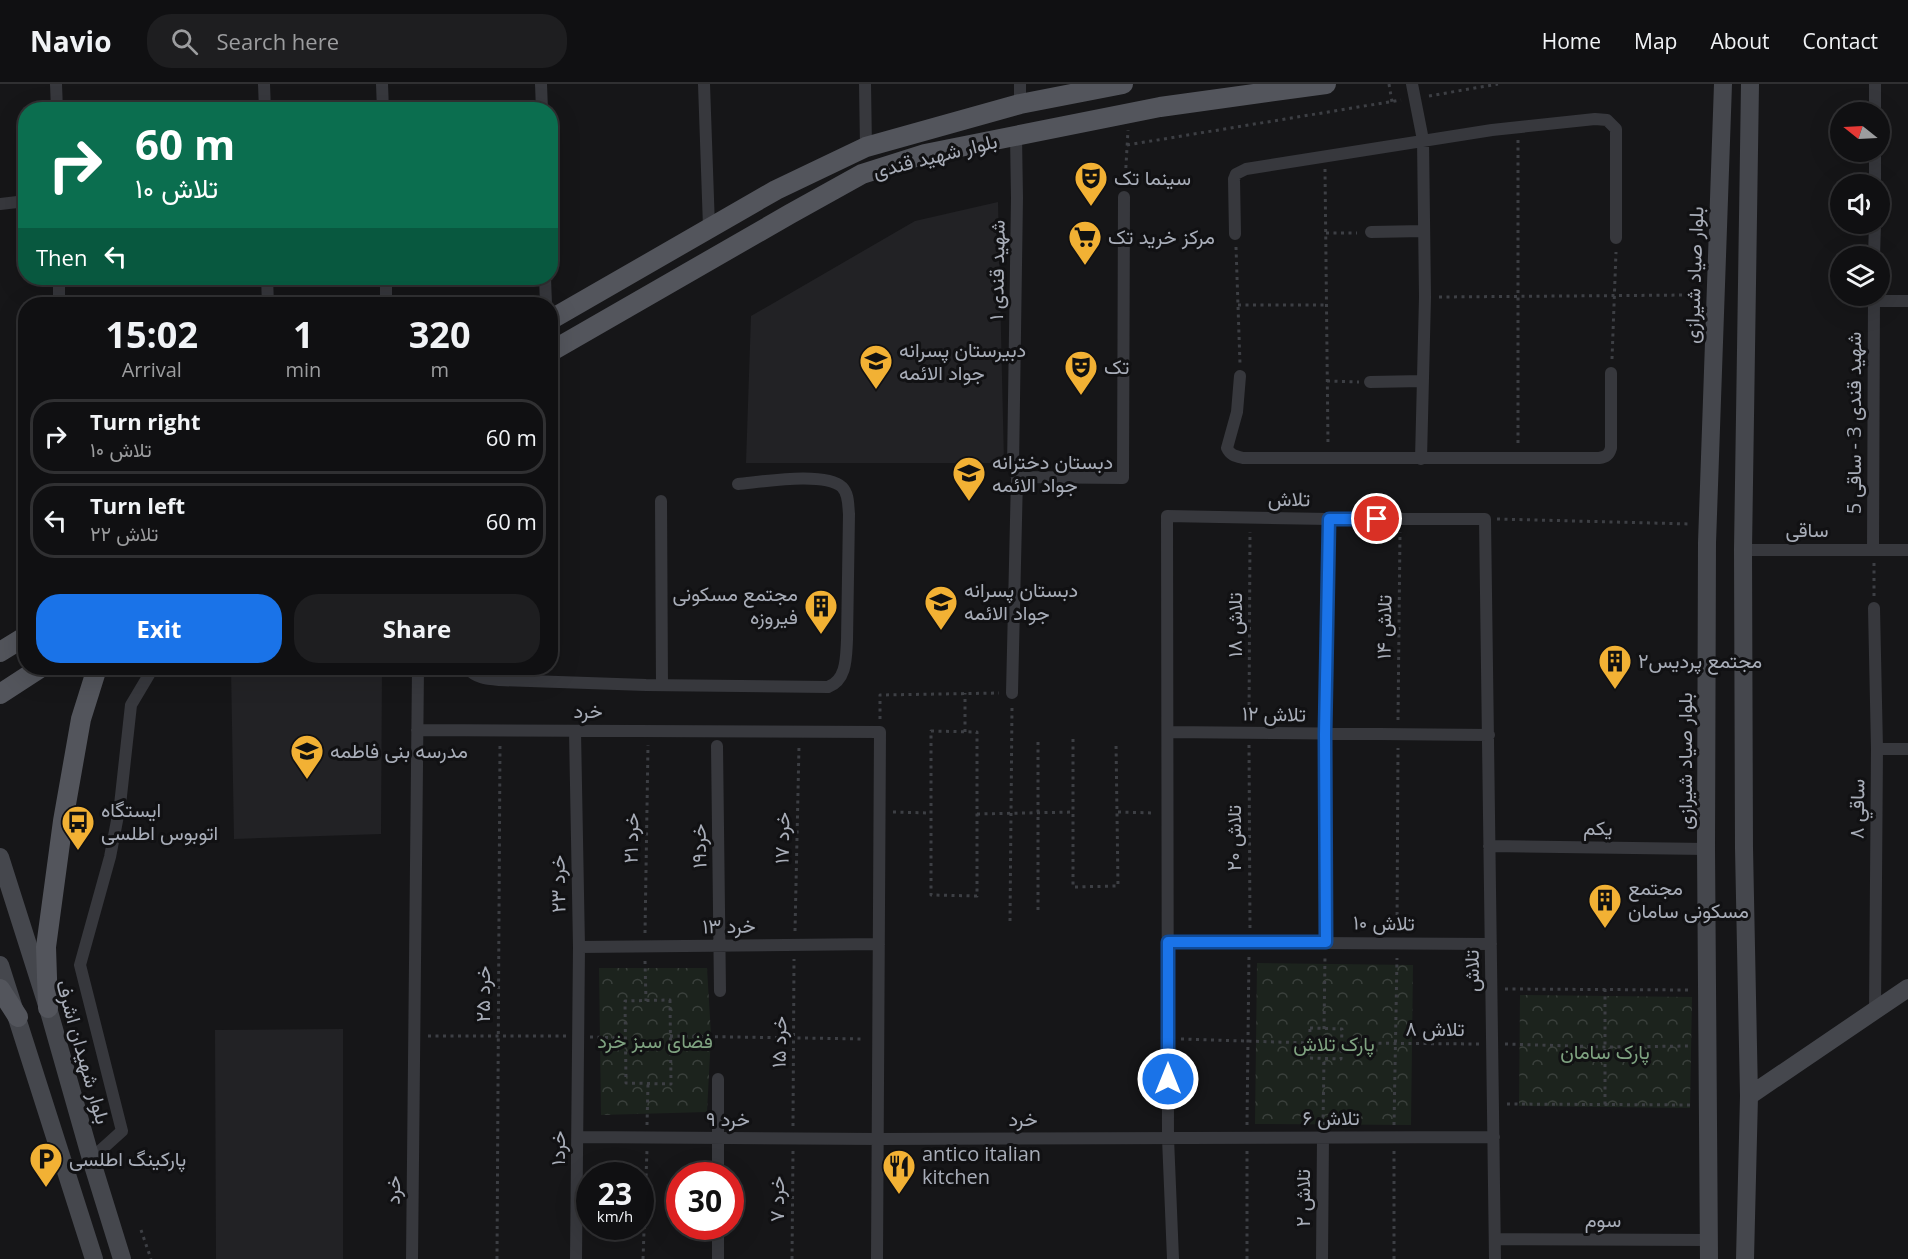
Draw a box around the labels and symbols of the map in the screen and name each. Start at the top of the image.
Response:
north arrow [1830,102,1890,162]
street label: بلوار شهید قندی [870,127,1000,184]
theatre icon: سینما تک [1073,160,1109,207]
place label: سینما تک [1114,164,1191,191]
street label: بلوار صیاد شیرازی [1678,206,1709,344]
supermarket icon: مرکز خرید تک [1067,219,1103,266]
street label: شهيد قندی ۱ [982,220,1011,320]
place label: مرکز خرید تک [1108,223,1215,250]
street label: شهید قندی 3 - ساقی 5 [1840,332,1867,514]
place label: دبیرستان پسرانه جواد الائمه [899,336,1026,386]
school or university icon: دبیرستان پسرانه جواد الائمه [858,343,894,390]
theatre icon: تک [1063,349,1099,396]
place label: تک [1104,353,1129,380]
place label: دبستان دخترانه جواد الائمه [992,448,1113,498]
school or university icon: دبستان دخترانه جواد الائمه [951,455,987,502]
street label: تلاش [1268,485,1310,512]
pin [1351,493,1402,544]
street label: ساقی [1785,516,1829,543]
place label: دبستان پسرانه جواد الائمه [964,576,1078,626]
place label: مجتمع مسکونی فیروزه [673,580,798,630]
school or university icon: دبستان پسرانه جواد الائمه [923,584,959,631]
building icon: مجتمع مسکونی فیروزه [803,588,839,635]
street label: تلاش ۱۸ [1221,592,1248,658]
street label: تلاش ۱۴ [1369,594,1398,660]
building icon: مجتمع پردیس۲ [1597,643,1633,690]
place label: مجتمع پردیس۲ [1638,647,1762,675]
street label: بلوار صیاد شیرازی [1671,692,1698,830]
street label: خرد [573,697,603,724]
street label: تلاش ۱۲ [1242,699,1306,728]
school or university icon: مدرسه بنی فاطمه [289,733,325,780]
place label: مدرسه بنی فاطمه [330,737,468,764]
street label: ساقي ۸ [1842,779,1875,839]
place label: ایستگاه اتوبوس اطلسی [101,796,218,846]
bus stop icon: ایستگاه اتوبوس اطلسی [60,804,96,851]
street label: تلاش ۲۰ [1220,805,1247,871]
street label: خرد ۲۱ [617,812,644,864]
street label: خرد ۱۷ [768,812,795,864]
street label: یکم [1583,814,1613,841]
street label: خرد۱۹ [685,823,712,869]
street label: خرد ۲۳ [543,855,572,913]
place label: مجتمع مسکونی سامان [1628,874,1749,924]
building icon: مجتمع مسکونی سامان [1587,882,1623,929]
street label: تلاش ۱۰ [1353,908,1415,937]
street label: خرد ۱۳ [702,912,756,939]
street label: تلاش [1458,950,1485,992]
street label: خرد ۲۵ [469,966,496,1022]
street label: بلوار شهیدان اشرف [50,977,117,1127]
street label: تلاش ۸ [1405,1015,1465,1042]
street label: خرد ۱۵ [765,1016,792,1068]
park label: فضای سبز خرد [597,1027,713,1054]
park label: پارک تلاش [1293,1030,1375,1058]
park label: پارک سامان [1560,1038,1650,1066]
position arrow [1136,1047,1200,1111]
street label: تلاش ۶ [1302,1104,1360,1131]
street label: خرد ۹ [706,1105,750,1132]
street label: خرد [1008,1105,1038,1132]
street label: خرد۱ [544,1131,571,1165]
place label: antico italian kitchen [922,1140,1041,1190]
parking icon: پارکینگ اطلسی [28,1141,64,1188]
place label: پارکینگ اطلسی [69,1145,186,1173]
restaurant icon: antico italian kitchen [881,1148,917,1195]
speed limit sign: 30 [666,1162,744,1240]
street label: تلاش ۲ [1289,1169,1316,1227]
street label: خرد [379,1175,406,1205]
street label: خرد ۷ [763,1176,790,1222]
street label: سوم [1585,1206,1621,1233]

